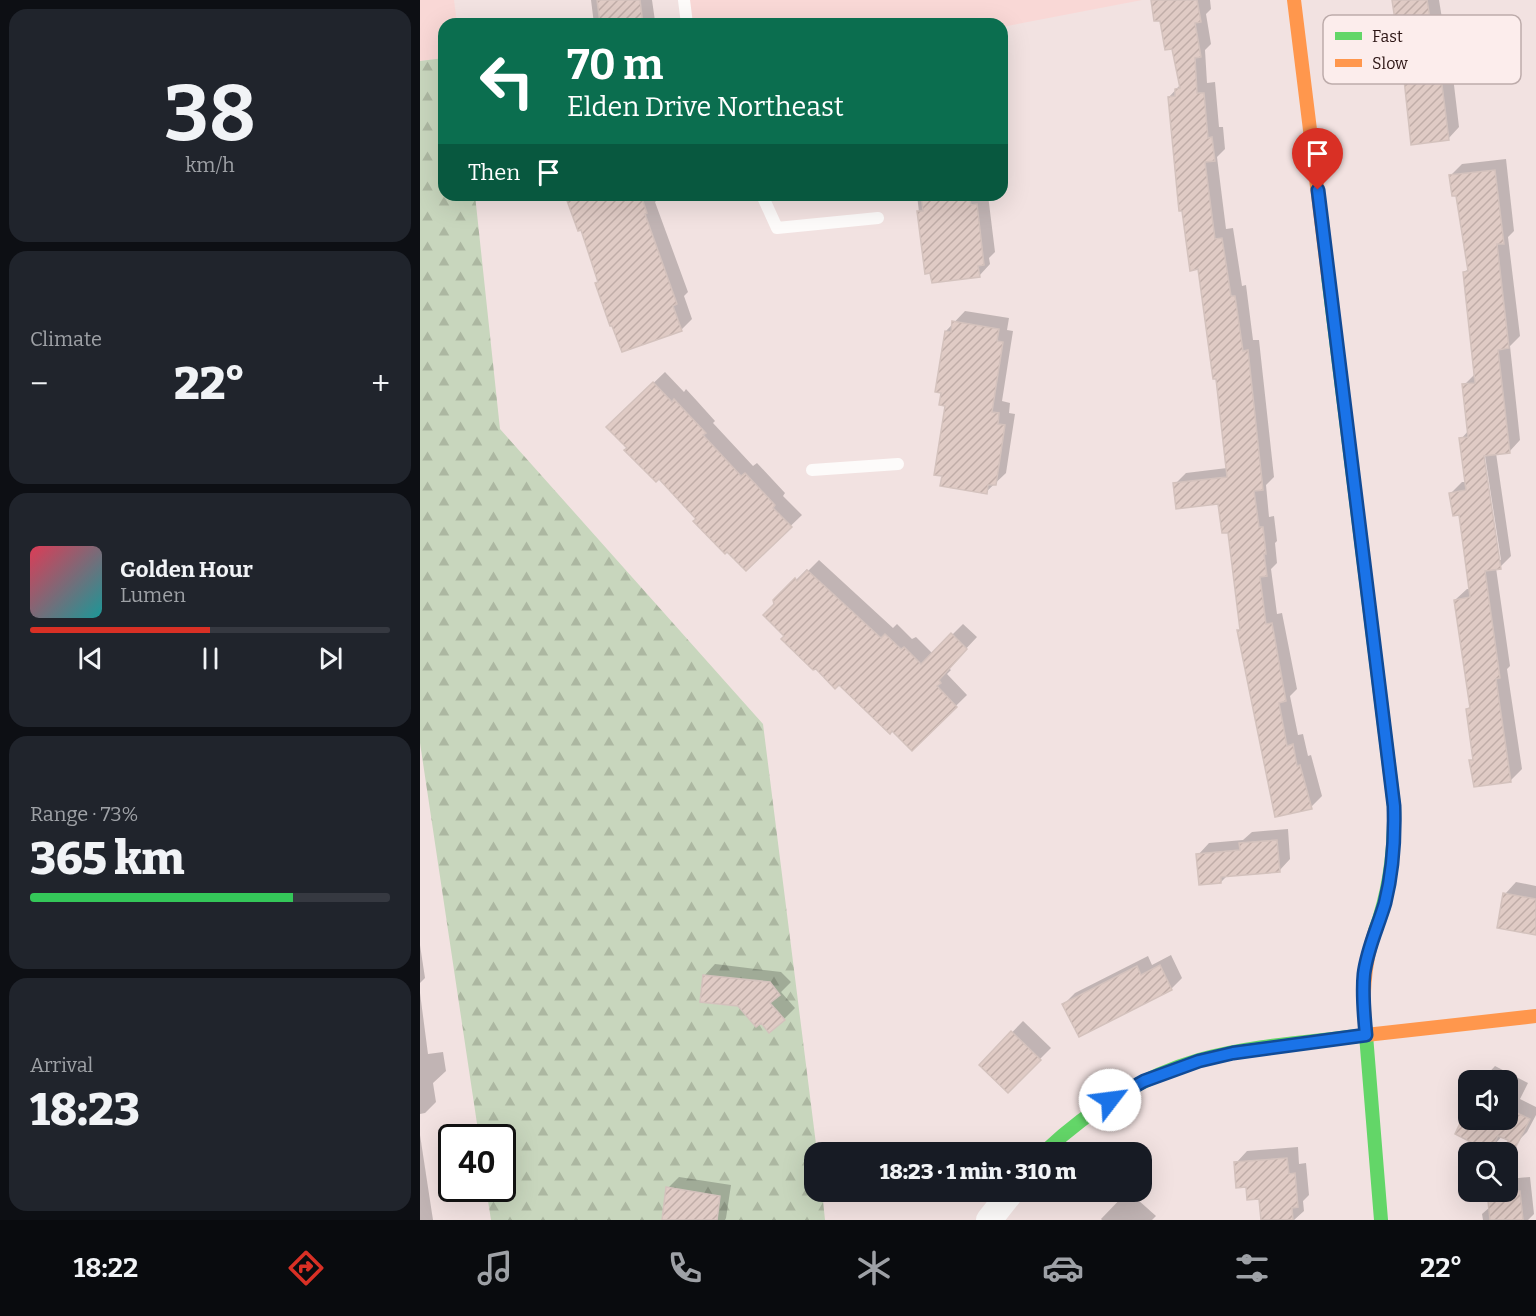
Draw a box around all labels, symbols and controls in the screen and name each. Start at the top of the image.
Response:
legend [1323,15,1521,84]
text: Fast [1372,27,1403,46]
text: 70 m [567,40,663,90]
icon: left [468,42,546,120]
text: Slow [1372,54,1408,73]
text: 38 [164,67,256,161]
text: Elden Drive Northeast [567,91,844,123]
pin [1292,128,1343,190]
icon: arrive [1301,137,1334,170]
text: km/h [185,153,235,177]
icon: arrive [532,156,565,189]
text: Then [468,159,520,186]
text: Climate [30,327,102,351]
text: 22° [174,357,245,411]
text: − [30,364,48,404]
text: + [371,364,390,404]
text: Golden Hour [120,556,253,583]
text: Lumen [120,583,186,607]
icon: previous [74,642,107,675]
icon: pause [194,642,227,675]
icon: next [314,642,347,675]
text: Range · 73% [30,802,138,826]
text: 365 km [30,832,184,886]
text: Arrival [30,1053,93,1077]
position arrow [1078,1068,1142,1132]
map controls [1458,1070,1518,1202]
button: sound [1458,1070,1518,1130]
text: 18:23 [30,1083,140,1137]
speed limit sign: 40 [438,1124,516,1202]
button: search [1458,1142,1518,1202]
text: 18:23 · 1 min · 310 m [880,1158,1076,1185]
icon: directions [285,1247,327,1289]
icon: music [474,1247,516,1289]
icon: phone [664,1247,706,1289]
icon: climate [853,1247,895,1289]
icon: car [1042,1247,1084,1289]
icon: filters [1231,1247,1273,1289]
text: 18:22 [74,1252,138,1284]
text: 22° [1420,1252,1462,1284]

